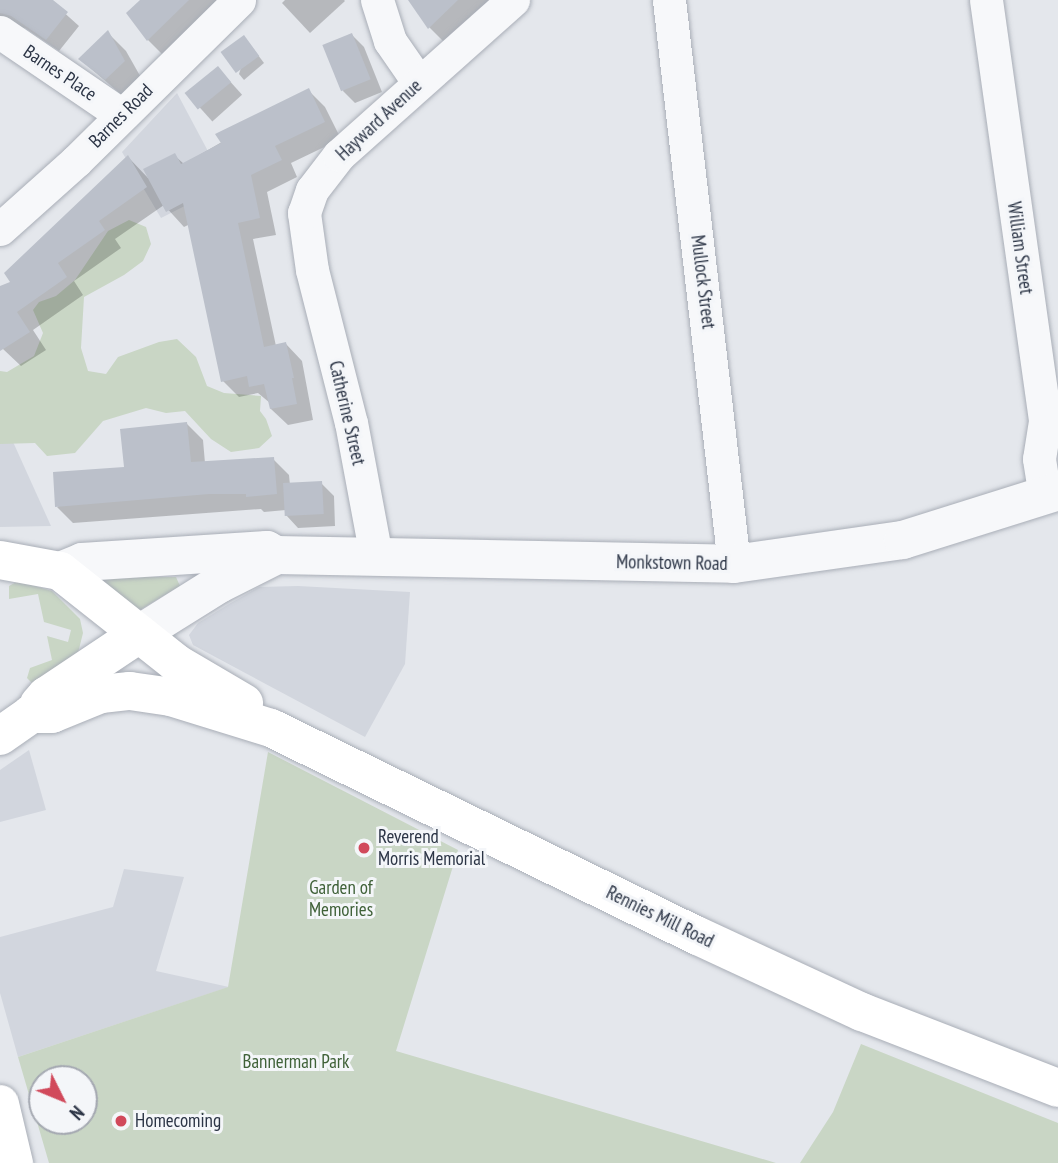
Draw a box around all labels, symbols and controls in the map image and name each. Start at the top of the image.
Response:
street label: Barnes Place [19,40,101,106]
street label: Hayward Avenue [331,74,427,166]
street label: Barnes Road [84,79,158,153]
street label: William Street [1002,200,1038,296]
street label: Mullock Street [686,234,720,330]
street label: Catherine Street [324,359,370,467]
street label: Monkstown Road [616,551,728,575]
place label: Reverend Morris Memorial [378,826,485,870]
marker: Reverend Morris Memorial [356,840,372,856]
park label: Garden of Memories [309,877,373,921]
street label: Rennies Mill Road [602,881,718,953]
park label: Bannerman Park [243,1051,349,1073]
north arrow [28,1065,98,1135]
text: N [65,1101,89,1125]
place label: Homecoming [135,1110,221,1132]
marker: Homecoming [113,1113,129,1129]

